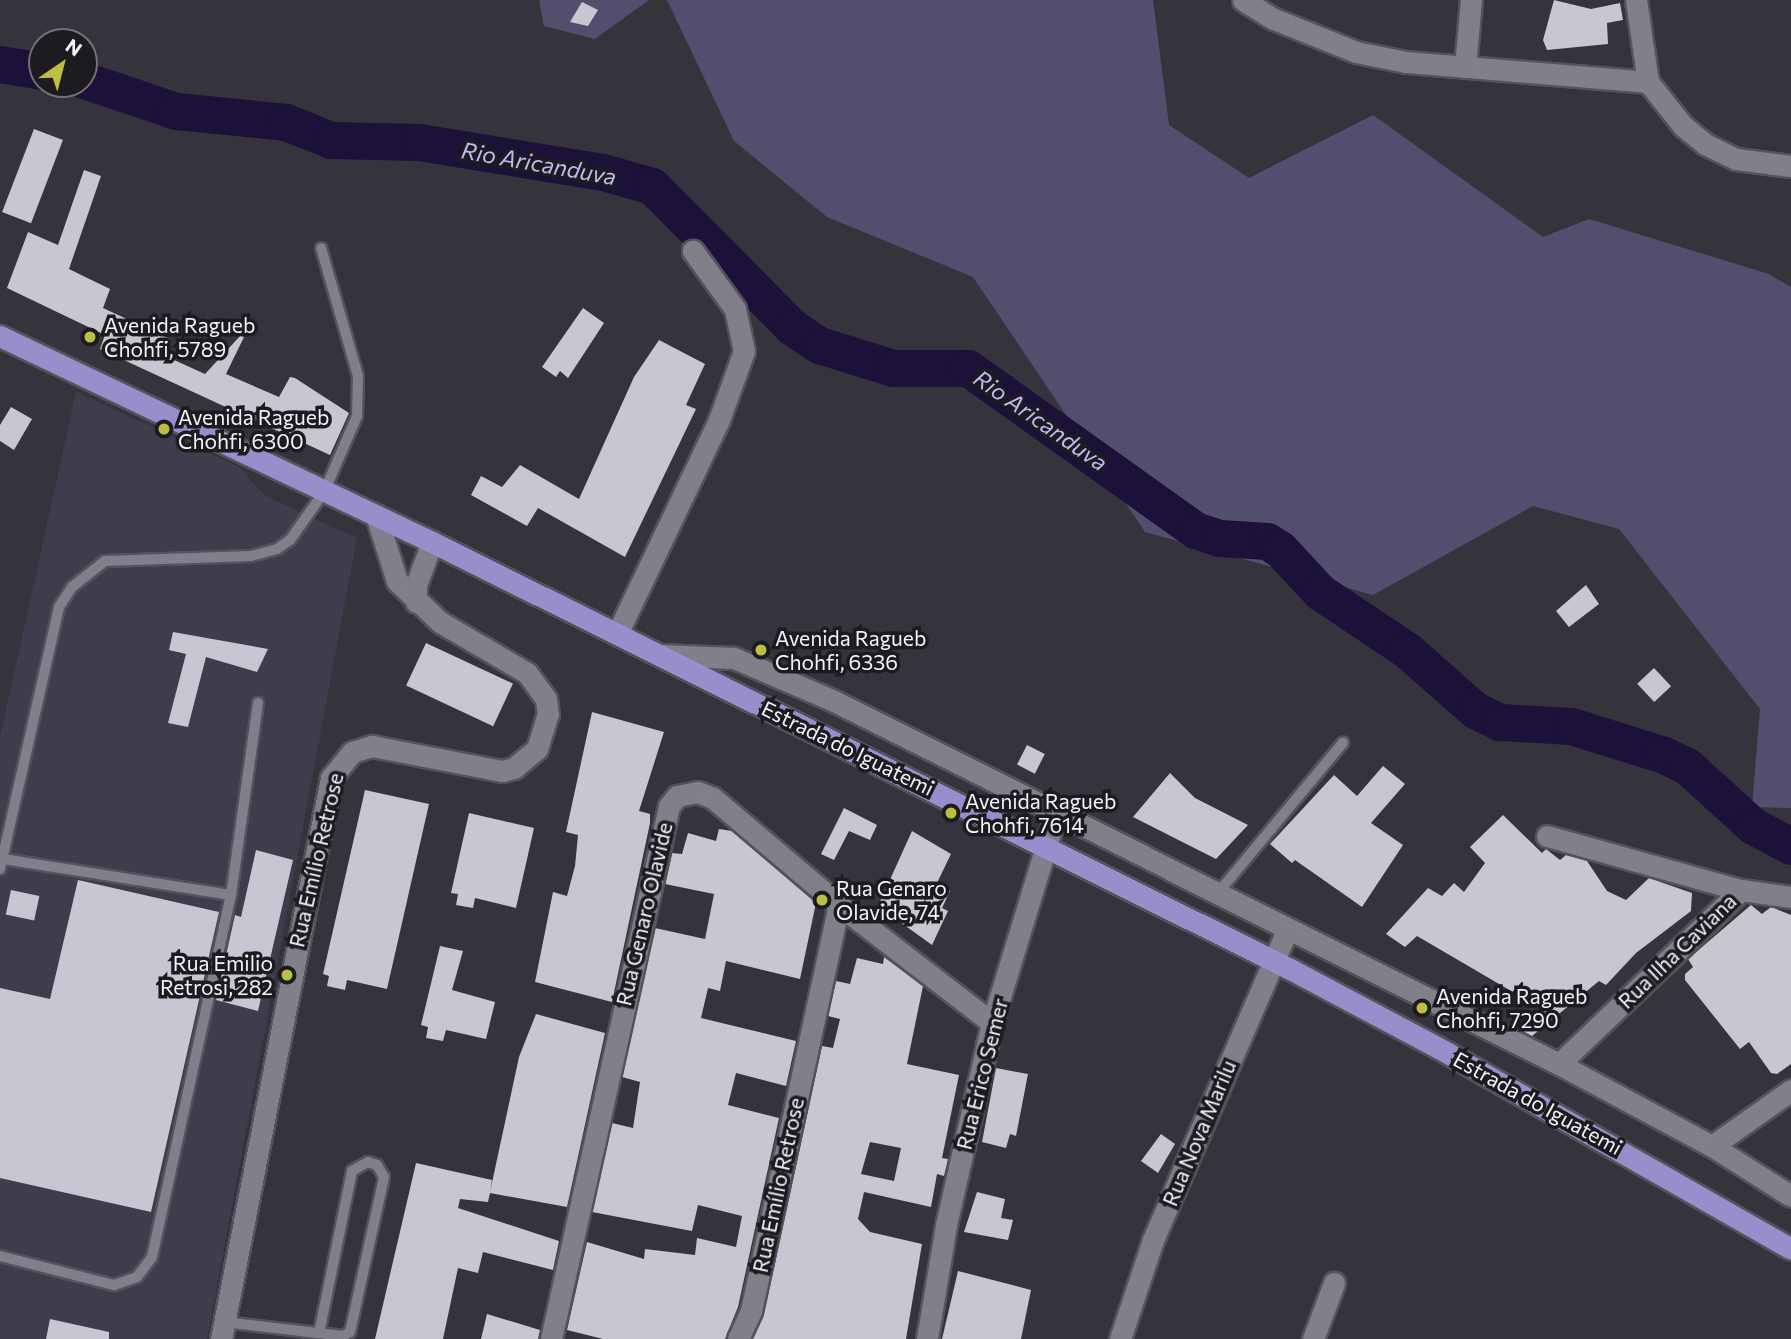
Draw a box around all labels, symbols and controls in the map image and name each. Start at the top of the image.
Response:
north arrow [28,28,98,98]
text: N [62,34,87,61]
water label: Rio Aricanduva [459,136,619,190]
place label: Avenida Ragueb Chohfi, 5789 [104,312,255,362]
marker: Avenida Ragueb Chohfi, 5789 [82,329,98,345]
water label: Rio Aricanduva [969,364,1113,476]
place label: Avenida Ragueb Chohfi, 6300 [178,404,329,454]
marker: Avenida Ragueb Chohfi, 6300 [156,421,172,437]
place label: Avenida Ragueb Chohfi, 6336 [775,625,926,675]
marker: Avenida Ragueb Chohfi, 6336 [753,642,769,658]
street label: Estrada do Iguatemi [758,695,938,801]
street label: Rua Emílio Retrose [284,770,348,950]
place label: Avenida Ragueb Chohfi, 7614 [965,788,1116,838]
marker: Avenida Ragueb Chohfi, 7614 [943,805,959,821]
street label: Rua Genaro Olavide [611,820,677,1008]
place label: Rua Genaro Olavide, 74 [836,875,947,925]
street label: Rua Ilha Caviana [1613,888,1741,1014]
marker: Rua Genaro Olavide, 74 [814,892,830,908]
place label: Rua Emilio Retrosi, 282 [160,950,273,1000]
marker: Rua Emilio Retrosi, 282 [279,967,295,983]
place label: Avenida Ragueb Chohfi, 7290 [1436,983,1587,1033]
street label: Rua Erico Semer [951,996,1013,1152]
marker: Avenida Ragueb Chohfi, 7290 [1414,1000,1430,1016]
street label: Estrada do Iguatemi [1449,1046,1627,1160]
street label: Rua Nova Marilu [1157,1056,1241,1210]
street label: Rua Emílio Retrose [747,1095,809,1275]

